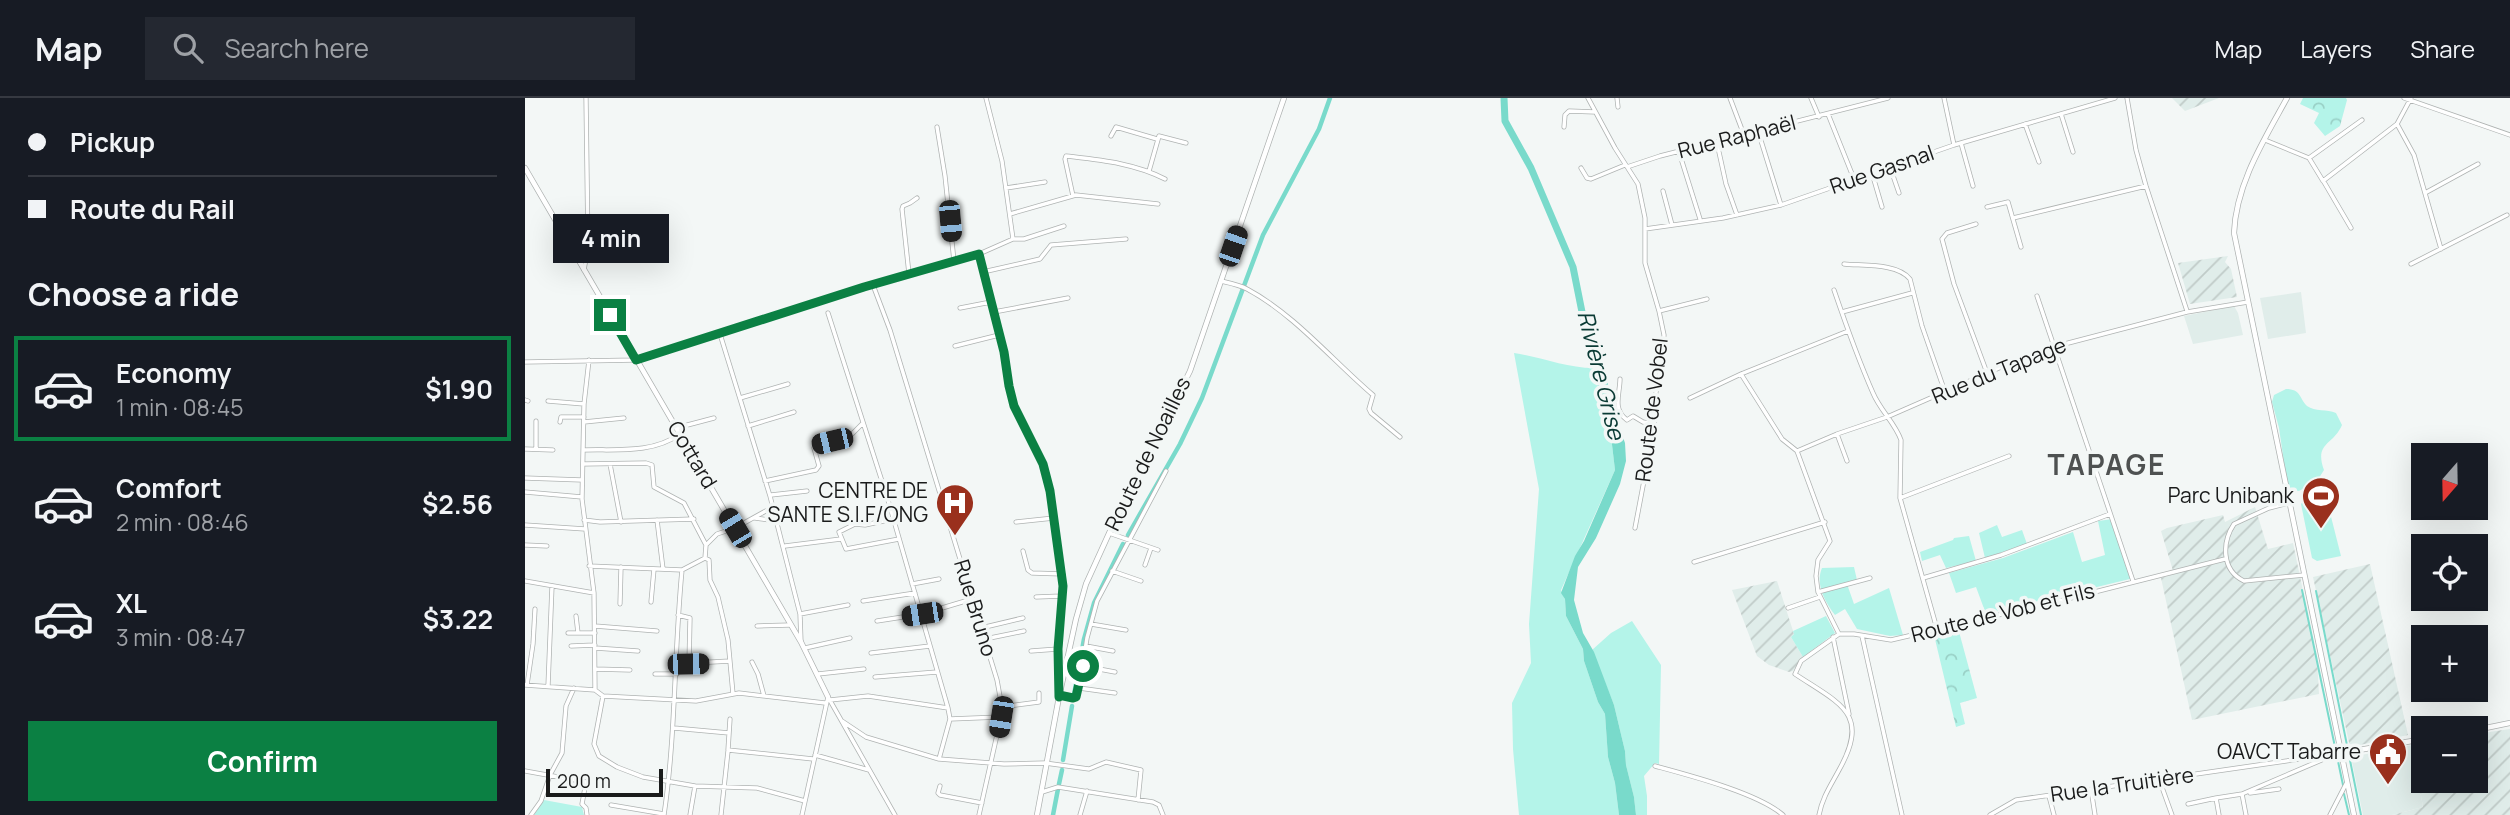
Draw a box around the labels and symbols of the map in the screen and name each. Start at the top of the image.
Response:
street label: Rue Raphaël [1675,108,1799,164]
street label: Rue Gasnal [1826,138,1938,200]
car [938,199,963,243]
callout: 4 min [552,214,668,262]
car [1217,223,1250,269]
route end [594,299,626,331]
water label: Rivière Grise [1570,307,1634,444]
street label: Rue du Tapage [1927,330,2070,410]
street label: Route de Vobel [1628,336,1674,484]
street label: Route de Noailles [1098,372,1197,535]
street label: Cottard [662,415,724,494]
car [810,426,855,456]
north arrow [2411,443,2489,520]
district label: TAPAGE [2048,445,2166,483]
sports icon: Parc Unibank [2300,475,2342,530]
place label: CENTRE DE SANTE S.I.F/ONG [768,476,928,528]
place label: Parc Unibank [2168,481,2295,509]
hospital icon: CENTRE DE SANTE S.I.F/ONG [934,482,976,537]
car [716,505,755,551]
street label: Rue Bruno [948,556,1004,660]
street label: Route de Vob et Fils [1908,576,2097,648]
car [900,600,945,628]
route start [1067,650,1099,682]
car [667,653,710,675]
car [988,695,1015,739]
public building icon: OAVCT Tabarre [2367,731,2409,786]
place label: OAVCT Tabarre [2217,737,2361,765]
street label: Rue la Truitière [2048,760,2195,808]
scale bar [546,766,663,798]

